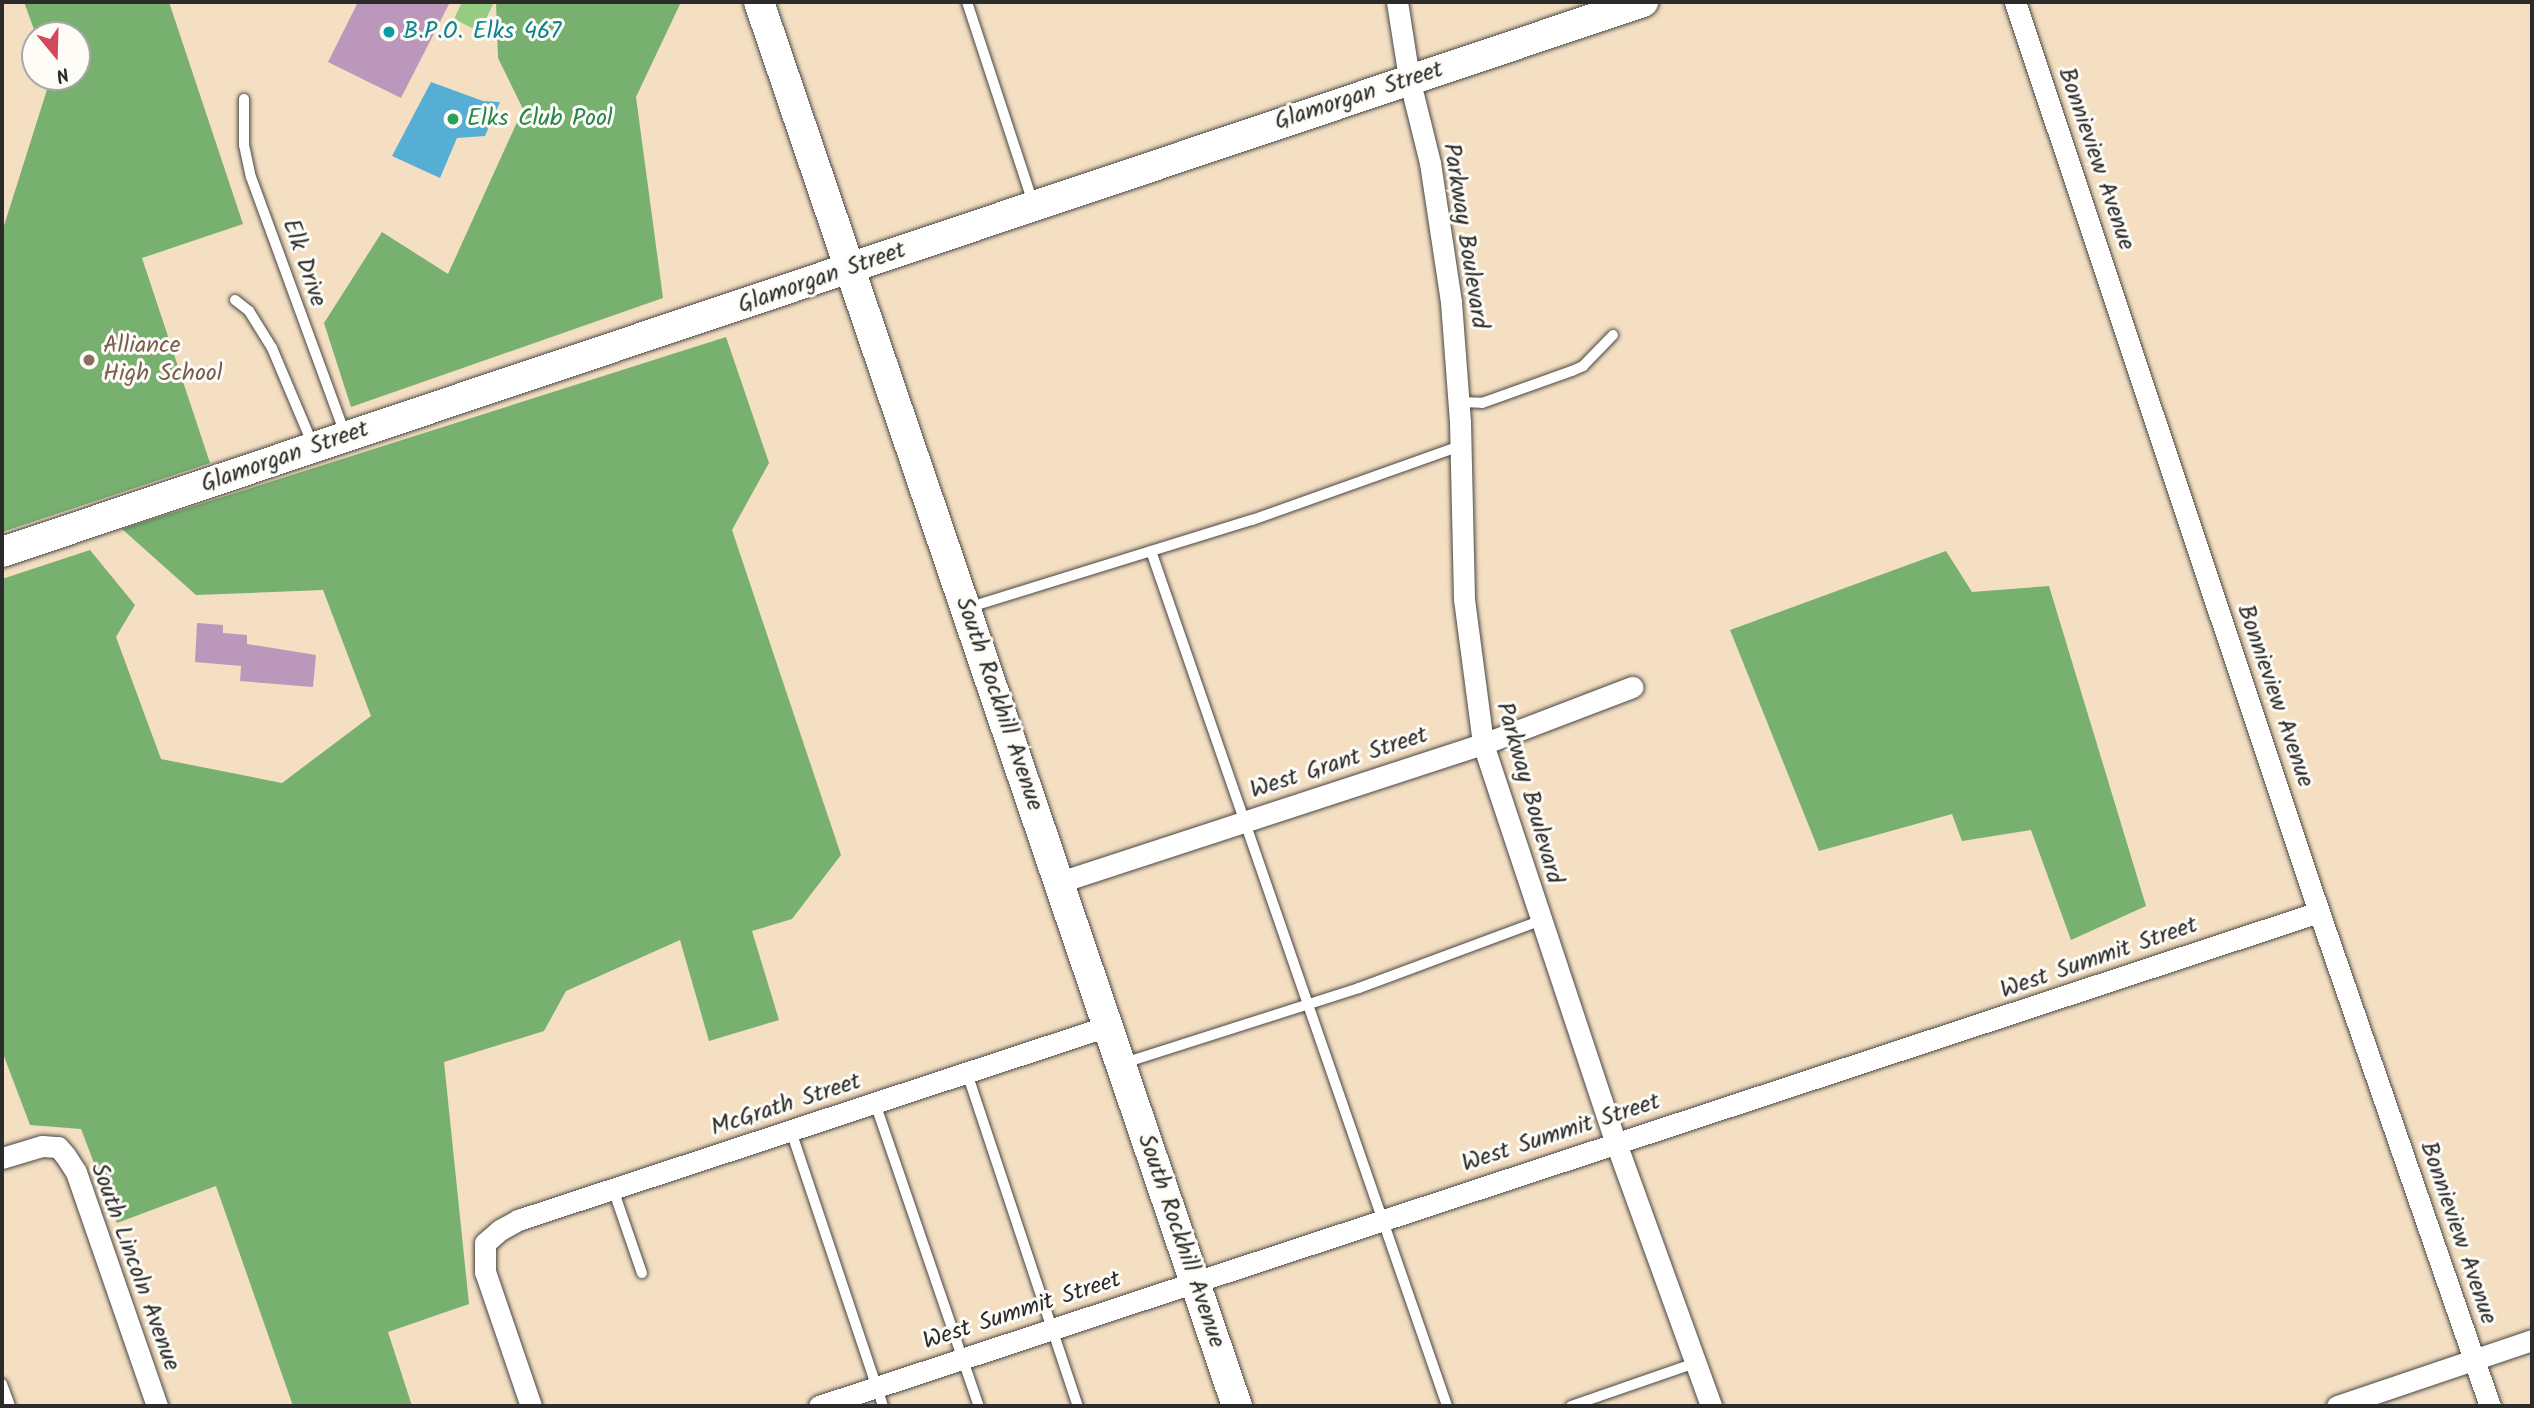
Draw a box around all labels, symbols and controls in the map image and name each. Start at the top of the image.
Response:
place label: B.P.O. Elks 467 [403,18,561,46]
north arrow [21,21,91,91]
marker: B.P.O. Elks 467 [381,24,397,40]
street label: Glamorgan Street [1271,55,1447,137]
text: N [52,58,73,90]
street label: Bonnieview Avenue [2051,64,2141,254]
place label: Elks Club Pool [467,105,613,133]
marker: Elks Club Pool [445,111,461,127]
street label: Parkway Boulevard [1436,141,1494,331]
street label: Elk Drive [276,215,332,311]
street label: Glamorgan Street [734,236,910,320]
place label: Alliance High School [103,332,223,388]
marker: Alliance High School [81,352,97,368]
street label: Glamorgan Street [197,415,373,499]
street label: South Rockhill Avenue [949,593,1049,815]
street label: Bonnieview Avenue [2230,601,2320,791]
street label: Parkway Boulevard [1489,699,1569,887]
street label: West Grant Street [1247,721,1431,805]
street label: West Summit Street [1997,911,2201,1005]
street label: McGrath Street [707,1067,865,1143]
street label: West Summit Street [1458,1087,1664,1179]
street label: South Rockhill Avenue [1131,1130,1231,1352]
street label: Bonnieview Avenue [2413,1138,2503,1328]
street label: South Lincoln Avenue [84,1159,186,1375]
street label: West Summit Street [919,1265,1125,1357]

